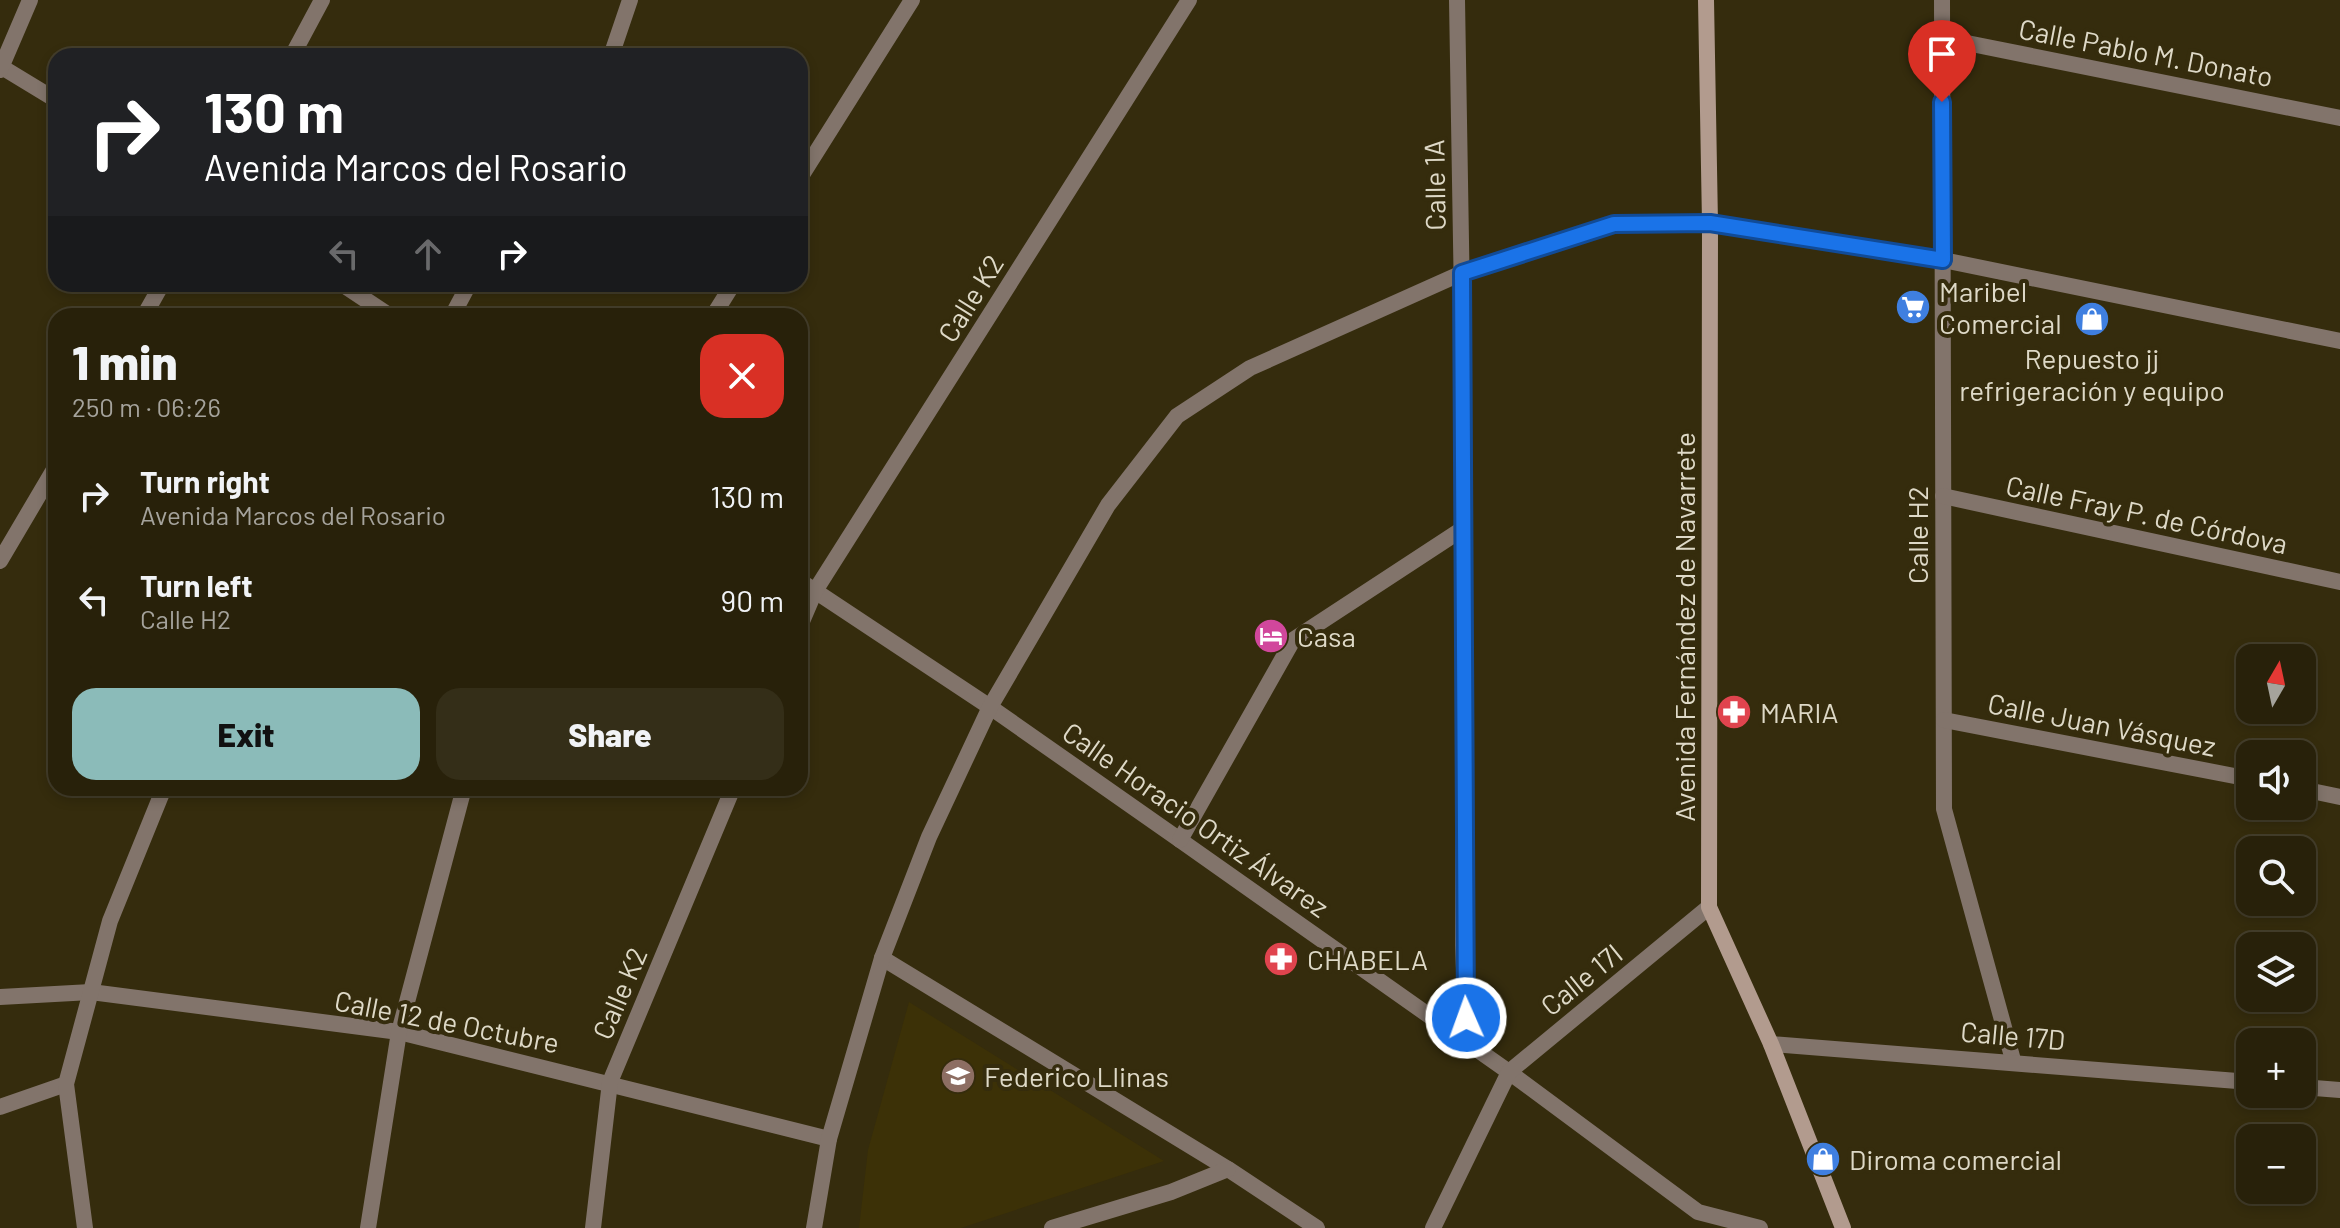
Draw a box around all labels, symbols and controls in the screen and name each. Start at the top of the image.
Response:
street label: Calle Pablo M. Donato [2016,11,2276,93]
pin [1908,20,1976,102]
icon: arrive [1920,32,1964,76]
text: 130 m [204,77,344,144]
icon: right [72,80,176,184]
street label: Calle 1A [1416,139,1452,231]
text: Avenida Marcos del Rosario [204,145,628,188]
icon: left [322,232,366,276]
icon: ahead [406,232,450,276]
icon: right [490,232,534,276]
street label: Calle K2 [930,248,1010,348]
place label: Maribel Comercial [1939,274,2062,340]
supermarket icon: Maribel Comercial [1894,288,1932,326]
shop icon: Repuesto jj refrigeración y equipo [2073,300,2111,338]
text: 1 min [72,332,178,390]
button: close [700,334,784,418]
place label: Repuesto jj refrigeración y equipo [1959,341,2225,407]
text: 250 m · 06:26 [72,391,221,422]
street label: Avenida Fernández de Navarrete [1667,432,1701,822]
text: Turn right [140,463,270,499]
street label: Calle Fray P. de Córdova [2003,468,2291,560]
icon: right [72,474,116,518]
text: 130 m [710,478,784,514]
street label: Calle H2 [1900,486,1934,584]
text: Avenida Marcos del Rosario [140,499,446,530]
text: Turn left [140,567,253,603]
icon: left [72,578,116,622]
text: 90 m [721,582,784,618]
text: Calle H2 [140,603,231,634]
hotel icon: Casa [1252,617,1290,655]
place label: Casa [1297,619,1356,653]
north arrow [2236,644,2316,724]
map controls [2236,644,2316,1204]
street label: Calle Juan Vásquez [1985,685,2219,763]
button: Exit [72,688,420,780]
button: Share [436,688,784,780]
pharmacy icon: MARIA [1715,693,1753,731]
place label: MARIA [1760,695,1838,729]
street label: Calle Horacio Ortiz Álvarez [1057,714,1335,924]
button: sound [2236,740,2316,820]
button: search [2236,836,2316,916]
button: layers [2236,932,2316,1012]
street label: Calle 17I [1533,936,1629,1022]
pharmacy icon: CHABELA [1262,940,1300,978]
street label: Calle K2 [584,942,654,1044]
place label: CHABELA [1307,942,1428,976]
position arrow [1424,976,1508,1060]
street label: Calle 12 de Octubre [332,983,562,1059]
street label: Calle 17D [1959,1013,2067,1057]
button: + [2236,1028,2316,1108]
school or university icon: Federico Llinas [939,1057,977,1095]
place label: Federico Llinas [984,1059,1169,1093]
button: − [2236,1124,2316,1204]
shop icon: Diroma comercial [1804,1140,1842,1178]
place label: Diroma comercial [1849,1142,2062,1176]

